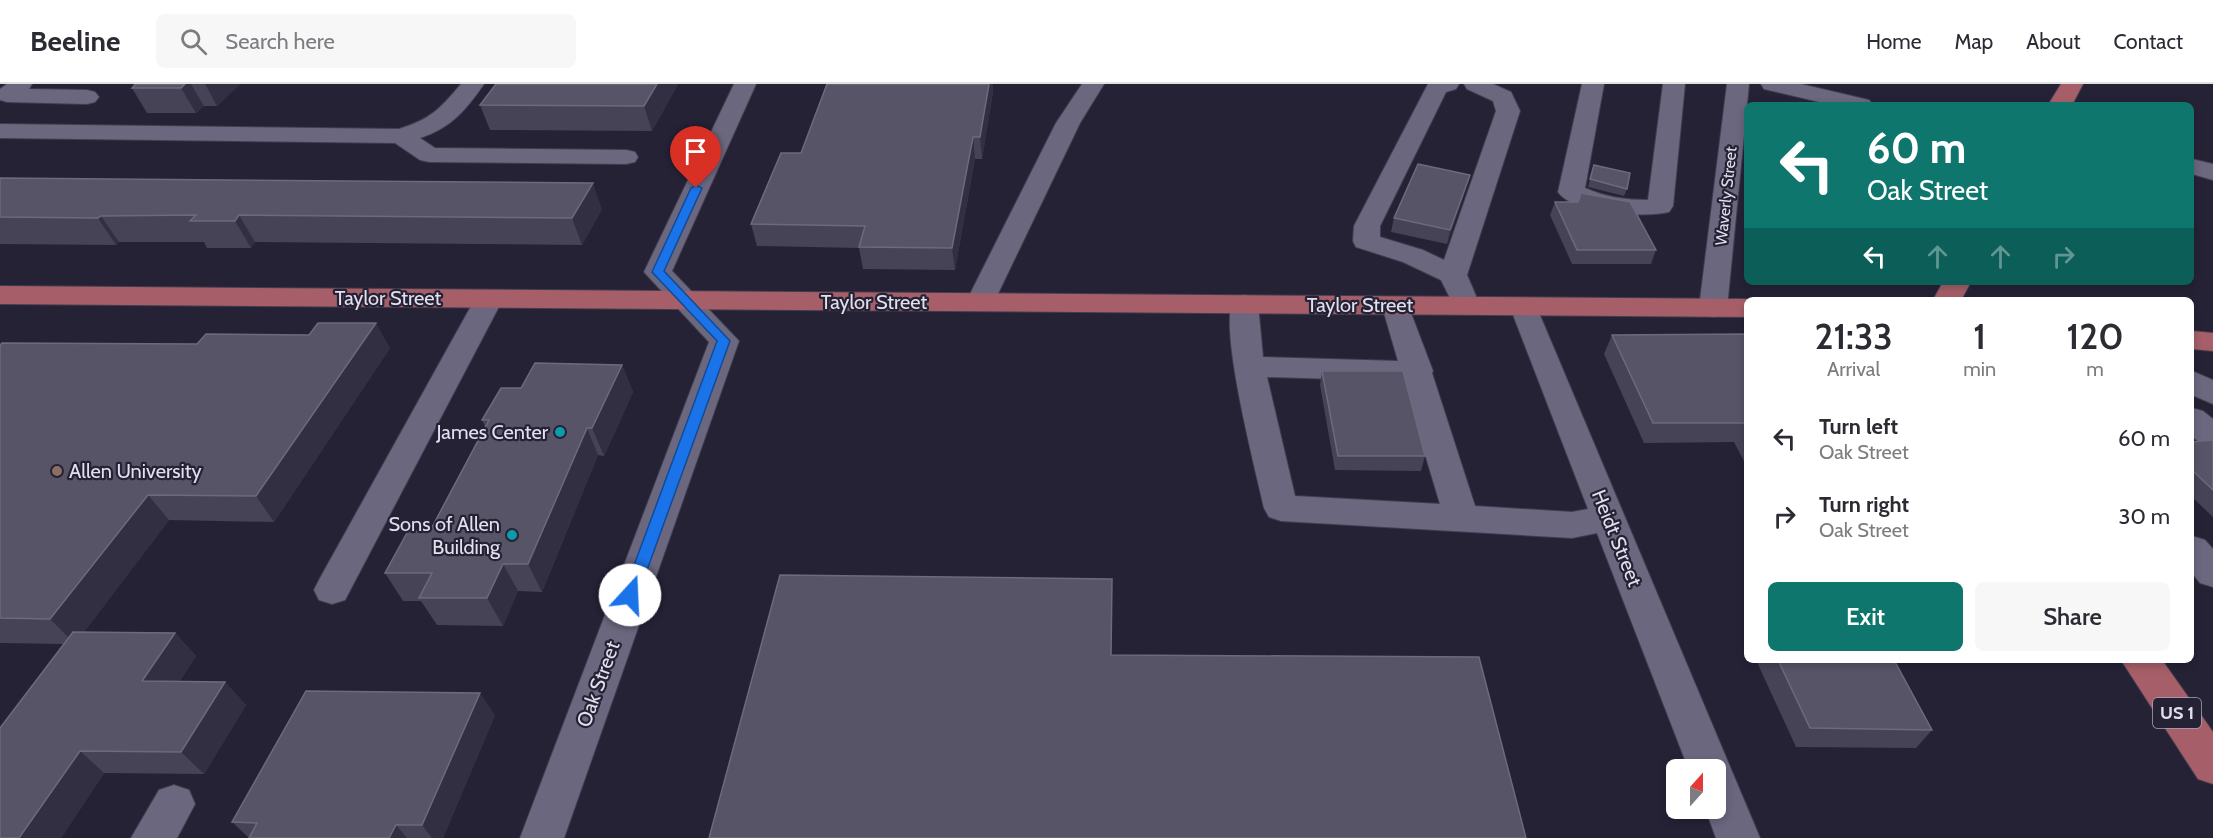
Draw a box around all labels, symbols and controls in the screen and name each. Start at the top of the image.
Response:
search box [156,14,576,68]
text: Beeline [30,24,120,58]
icon: search [177,25,210,58]
text: Search here [225,28,335,55]
text: Home [1866,29,1922,54]
text: Map [1955,29,1993,54]
text: About [2026,29,2080,54]
text: Contact [2113,29,2183,54]
text: 60 m [1867,122,1966,174]
pin [670,126,721,188]
icon: left [1768,126,1846,204]
icon: arrive [679,135,712,168]
street label: Waverly Street [1711,145,1741,246]
text: Oak Street [1867,174,1988,207]
icon: left [1858,240,1891,273]
icon: ahead [1921,240,1954,273]
icon: ahead [1984,240,2017,273]
icon: right [2047,240,2080,273]
street label: Taylor Street [335,286,442,310]
street label: Taylor Street [821,290,928,314]
street label: Taylor Street [1307,293,1414,317]
text: 21:33 [1814,314,1893,358]
text: 1 [1973,314,1986,358]
text: 120 [2067,314,2124,358]
text: Arrival [1827,357,1880,381]
text: min [1963,357,1996,381]
text: m [2086,357,2104,381]
text: Turn left [1819,413,1898,440]
place label: James Center [435,420,549,444]
icon: left [1768,422,1801,455]
marker: James Center [553,425,567,439]
text: 60 m [2118,425,2170,452]
text: Oak Street [1819,440,1909,464]
place label: Allen University [69,459,202,483]
marker: Allen University [50,464,64,478]
street label: Heidt Street [1587,486,1647,590]
text: Turn right [1819,491,1909,518]
icon: right [1768,500,1801,533]
text: 30 m [2118,503,2170,530]
place label: Sons of Allen Building [388,512,501,559]
text: Oak Street [1819,518,1909,542]
marker: Sons of Allen Building [505,528,519,542]
position arrow [598,563,662,627]
button: Exit [1768,582,1963,651]
button: Share [1975,582,2170,651]
street label: Oak Street [571,638,625,730]
road number: US 1 [2153,698,2201,728]
north arrow [1666,759,1726,819]
map controls [1666,759,1726,819]

